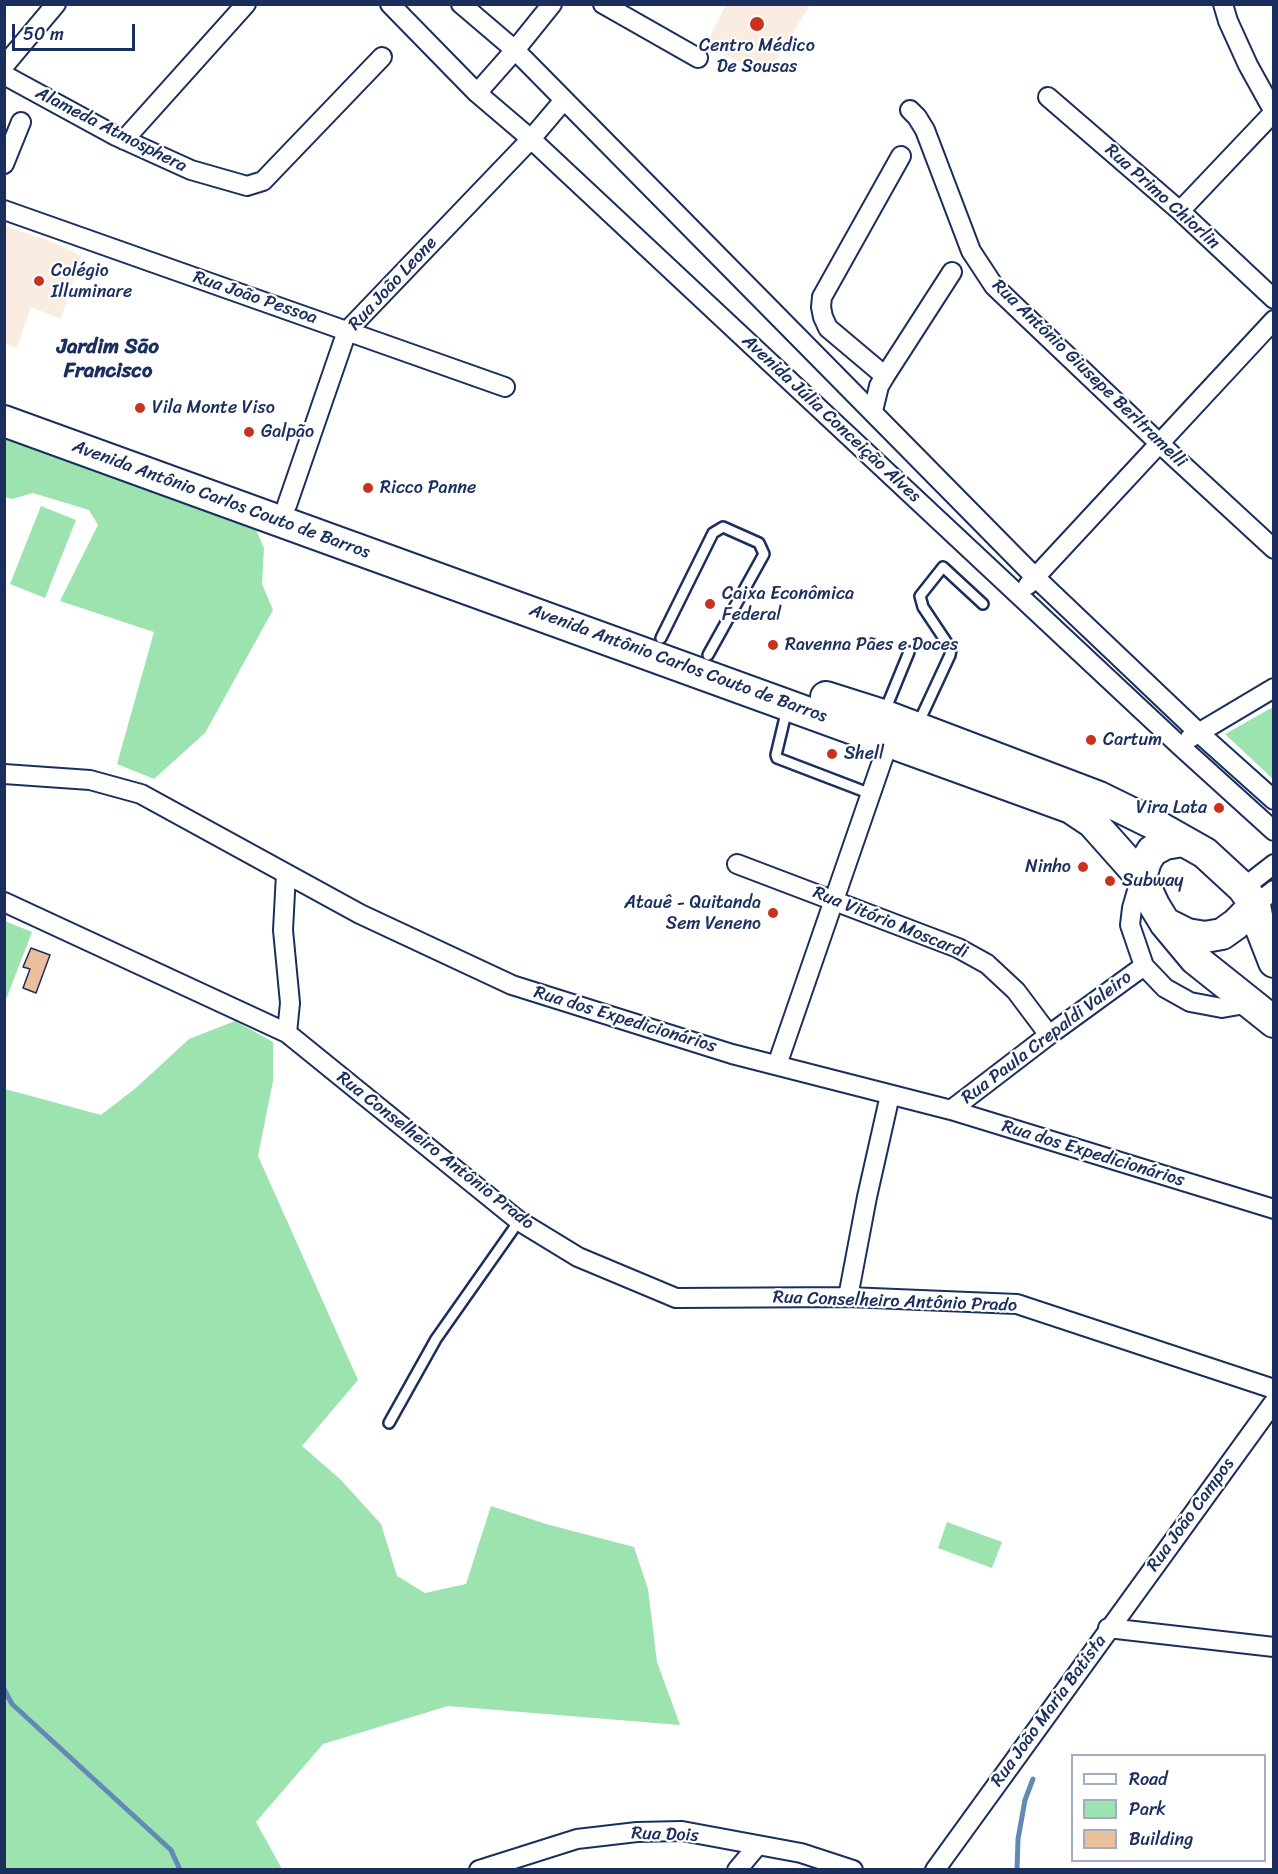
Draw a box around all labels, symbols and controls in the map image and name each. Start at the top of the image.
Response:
scale bar [15,12,138,50]
marker: Centro Médico De Sousas [748,15,766,33]
text: 50 m [23,18,64,50]
place label: Centro Médico De Sousas [699,35,815,78]
street label: Alameda Atmosphera [32,82,190,178]
street label: Rua Primo Chiorlin [1100,140,1224,254]
street label: Rua João Leone [344,233,442,335]
place label: Colégio Illuminare [51,260,132,302]
street label: Rua João Pessoa [190,267,320,329]
marker: Colégio Illuminare [32,274,46,288]
street label: Rua Antônio Giusepe Berltramelli [987,275,1191,473]
street label: Avenida Júlia Conceição Alves [737,331,925,507]
district label: Jardim São Francisco [57,335,159,385]
place label: Vila Monte Viso [152,397,275,419]
marker: Vila Monte Viso [133,401,147,415]
place label: Galpão [261,421,314,443]
marker: Galpão [242,425,256,439]
street label: Avenida Antônio Carlos Couto de Barros [69,436,373,564]
place label: Ricco Panne [380,477,476,499]
marker: Ricco Panne [361,481,375,495]
place label: Caixa Econômica Federal [722,583,854,626]
marker: Caixa Econômica Federal [703,597,717,611]
street label: Avenida Antônio Carlos Couto de Barros [526,600,830,728]
place label: Ravenna Pães e Doces [785,634,958,656]
marker: Ravenna Pães e Doces [766,638,780,652]
place label: Cartum [1103,729,1162,751]
marker: Cartum [1084,733,1098,747]
place label: Shell [844,743,884,765]
marker: Shell [825,747,839,761]
place label: Vira Lata [1136,797,1207,819]
marker: Vira Lata [1212,801,1226,815]
place label: Ninho [1025,856,1071,878]
marker: Ninho [1076,860,1090,874]
place label: Subway [1122,870,1184,892]
marker: Subway [1103,874,1117,888]
street label: Rua Vitório Moscardi [810,882,970,964]
place label: Atauê - Quitanda Sem Veneno [624,892,761,934]
marker: Atauê - Quitanda Sem Veneno [766,906,780,920]
street label: Rua Paula Crepaldi Valeiro [958,967,1136,1109]
street label: Rua dos Expedicionários [531,982,719,1058]
street label: Rua Conselheiro Antônio Prado [332,1067,538,1235]
street label: Rua dos Expedicionários [999,1116,1187,1192]
street label: Rua Conselheiro Antônio Prado [773,1287,1017,1317]
street label: Rua João Campos [1143,1454,1239,1576]
street label: Rua João Maria Batista [987,1631,1111,1791]
legend [1071,1754,1266,1862]
text: Road [1129,1763,1168,1795]
text: Park [1129,1793,1166,1825]
street label: Rua Dois [631,1823,699,1847]
text: Building [1129,1823,1193,1855]

